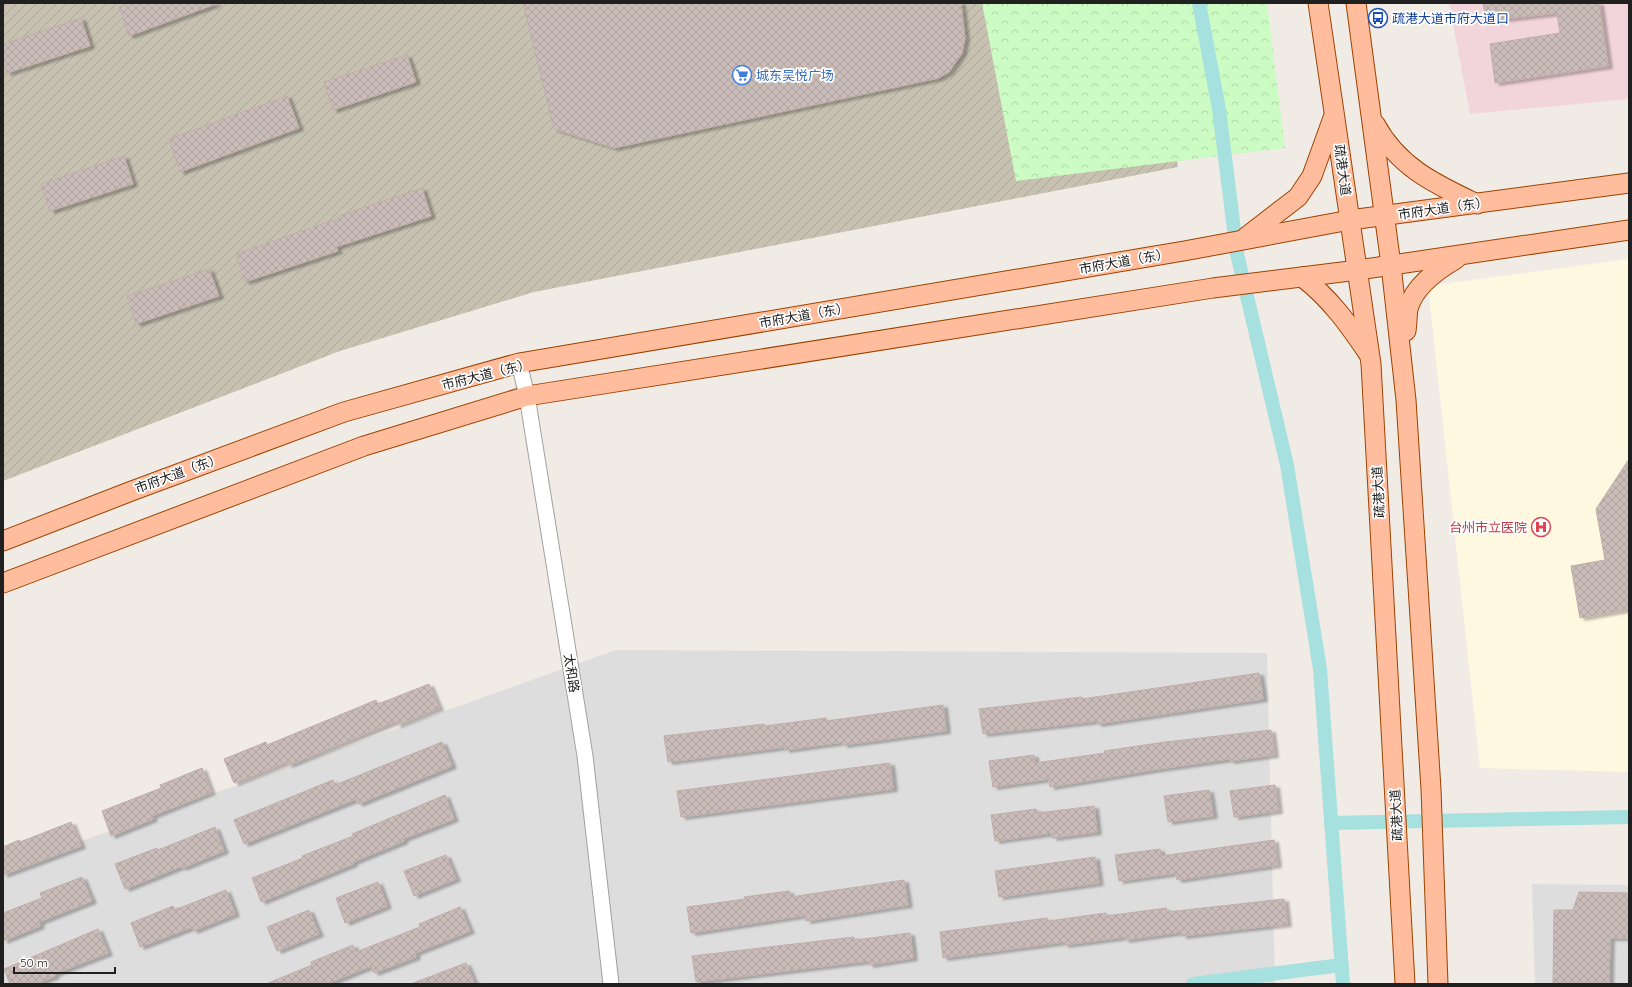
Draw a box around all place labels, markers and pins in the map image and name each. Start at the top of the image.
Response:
bus stop icon: 疏港大道市府大道口 [1367,7,1389,29]
place label: 疏港大道市府大道口 [1392,10,1509,26]
supermarket icon: 城东吴悦广场 [731,64,753,86]
place label: 城东吴悦广场 [756,67,834,83]
hospital icon: 台州市立医院 [1530,516,1552,538]
place label: 台州市立医院 [1449,519,1527,535]

